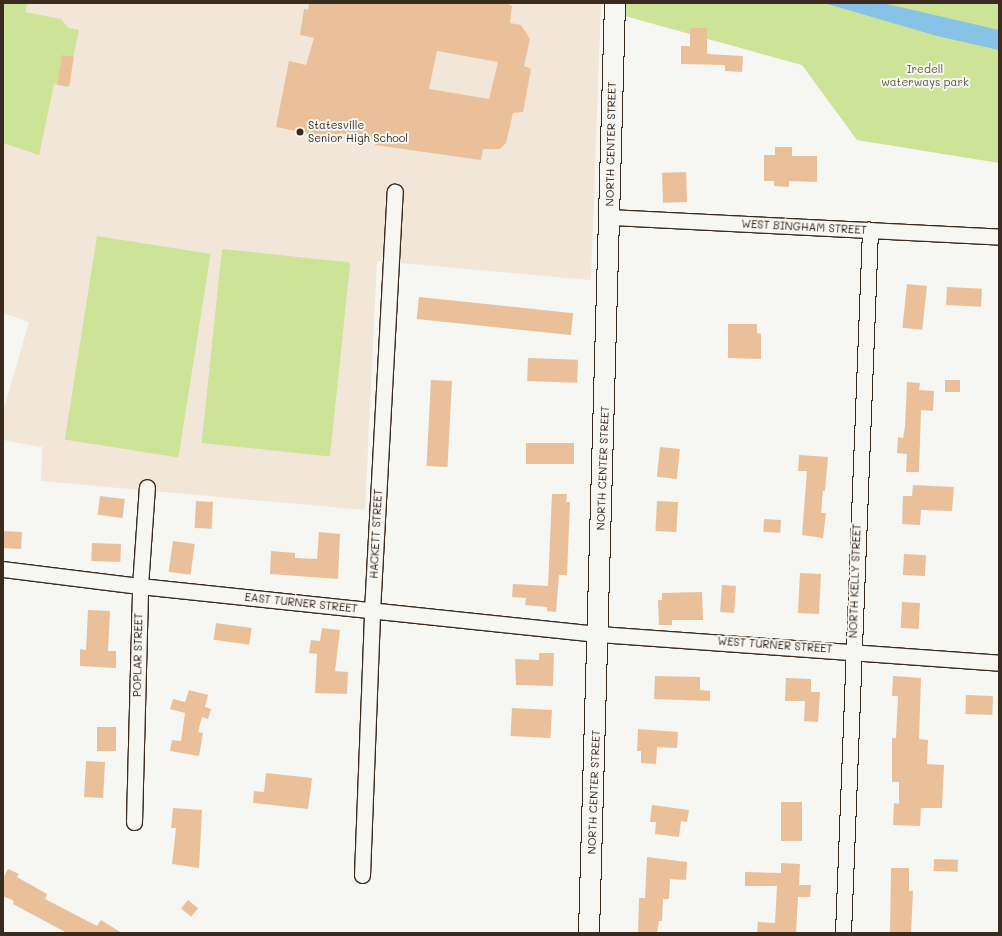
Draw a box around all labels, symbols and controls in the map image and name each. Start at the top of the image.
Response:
park label: Iredell waterways park [881,63,969,89]
street label: NORTH CENTER STREET [603,82,619,206]
place label: Statesville Senior High School [308,119,408,145]
marker: Statesville Senior High School [295,127,305,137]
street label: WEST BINGHAM STREET [741,217,867,237]
street label: NORTH CENTER STREET [594,405,612,531]
street label: HACKETT STREET [367,489,385,579]
street label: NORTH KELLY STREET [846,523,864,639]
street label: EAST TURNER STREET [244,591,358,615]
street label: POPLAR STREET [131,613,145,697]
street label: WEST TURNER STREET [717,634,833,656]
street label: NORTH CENTER STREET [585,729,603,855]

